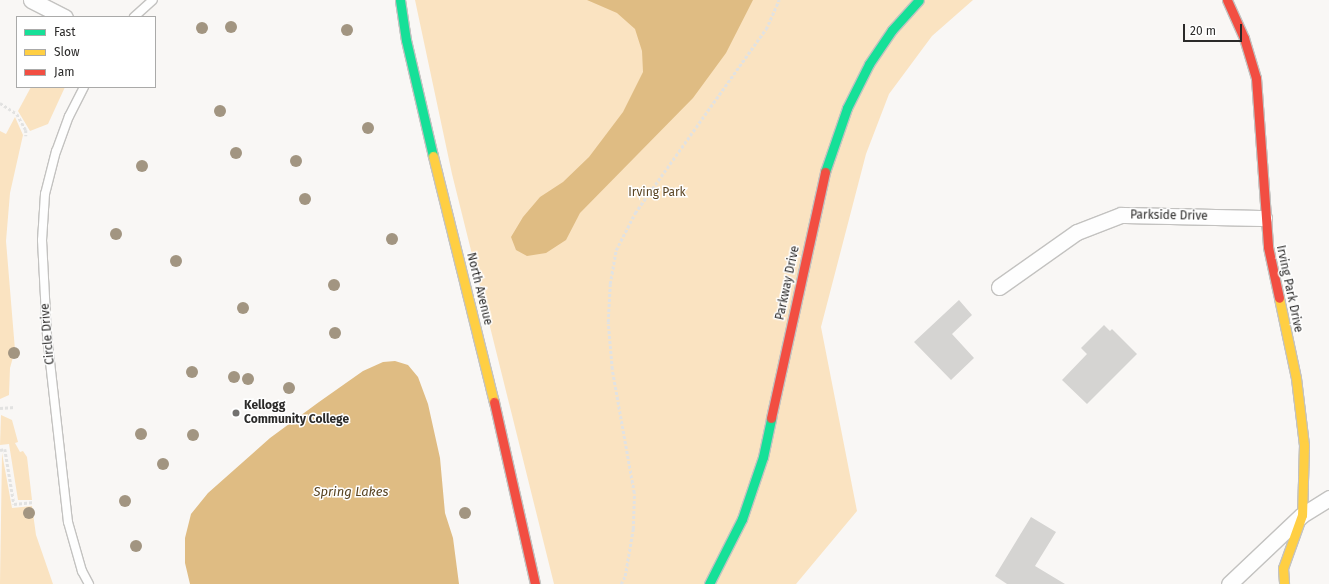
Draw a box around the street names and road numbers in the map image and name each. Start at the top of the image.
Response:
street label: Parkside Drive [1130,208,1208,224]
street label: Irving Park Drive [1273,244,1305,334]
street label: Parkway Drive [773,245,803,321]
street label: North Avenue [463,251,495,327]
street label: Circle Drive [38,303,58,365]

